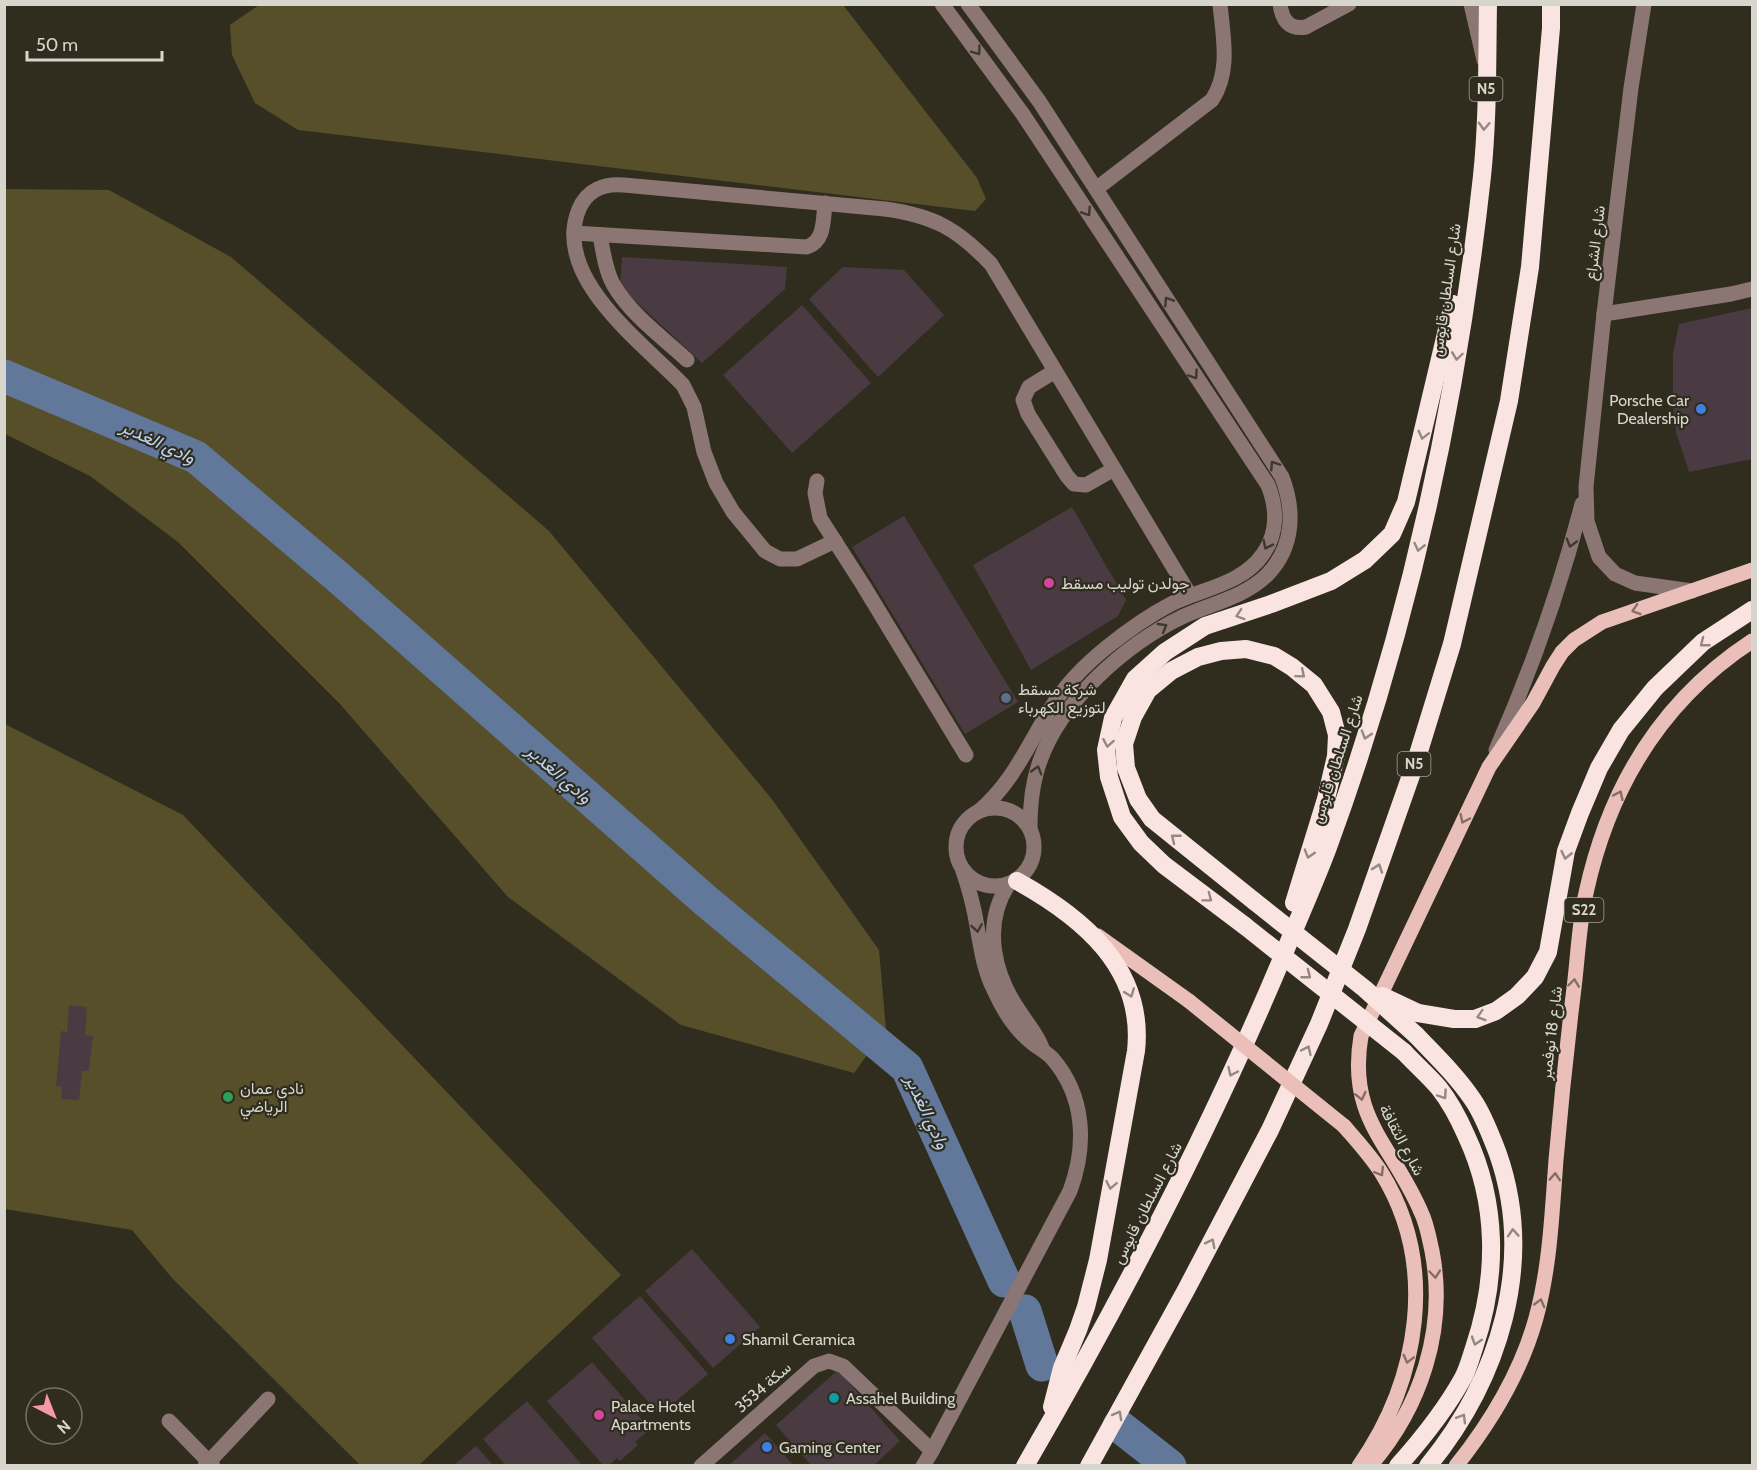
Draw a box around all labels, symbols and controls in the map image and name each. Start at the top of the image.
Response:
scale bar [27,24,162,62]
text: 50 m [36,34,78,56]
one-way arrow [970,45,981,56]
road number: N5 [1470,77,1502,101]
one-way arrow [1478,121,1491,130]
street label: شارع الشراع [1581,204,1611,282]
one-way arrow [1079,206,1090,217]
street label: شارع السلطان قابوس [1427,222,1467,358]
one-way arrow [1163,297,1175,307]
one-way arrow [1451,351,1463,360]
one-way arrow [1187,369,1198,380]
place label: Porsche Car Dealership [1609,391,1690,428]
marker: Porsche Car Dealership [1694,402,1708,416]
water label: وادي الغدير [115,415,199,472]
one-way arrow [1417,430,1430,440]
one-way arrow [1270,461,1281,472]
one-way arrow [1566,538,1578,548]
one-way arrow [1263,539,1275,550]
one-way arrow [1414,542,1427,552]
place label: جولدن توليب مسقط [1061,574,1190,594]
marker: جولدن توليب مسقط [1042,576,1056,590]
one-way arrow [1631,602,1642,615]
one-way arrow [1235,607,1246,620]
one-way arrow [1157,623,1168,635]
one-way arrow [1700,635,1711,646]
one-way arrow [1294,667,1305,678]
place label: شركة مسقط لتوزيع الكهرباء [1018,680,1106,719]
marker: شركة مسقط لتوزيع الكهرباء [999,691,1013,705]
street label: شارع السلطان قابوس [1307,692,1369,826]
one-way arrow [1361,729,1374,740]
one-way arrow [1102,738,1115,748]
water label: وادي الغدير [518,739,596,811]
road number: N5 [1398,752,1430,776]
one-way arrow [1030,765,1042,776]
one-way arrow [1612,790,1624,801]
one-way arrow [1459,813,1471,824]
one-way arrow [1171,835,1182,846]
one-way arrow [1304,848,1316,859]
one-way arrow [1561,850,1574,860]
one-way arrow [1371,864,1383,874]
one-way arrow [1201,891,1212,902]
road number: S22 [1564,898,1604,922]
one-way arrow [971,923,983,933]
one-way arrow [1300,968,1311,979]
one-way arrow [1568,979,1580,988]
street label: شارع 18 نوفمبر [1536,985,1568,1082]
one-way arrow [1122,988,1135,998]
one-way arrow [1476,1009,1487,1021]
one-way arrow [1300,1045,1312,1056]
one-way arrow [1228,1065,1240,1076]
water label: وادي الغدير [896,1070,954,1154]
place label: نادي عمان الرياضي [240,1079,304,1120]
one-way arrow [1436,1088,1447,1099]
marker: نادي عمان الرياضي [221,1090,235,1104]
one-way arrow [1354,1090,1367,1100]
street label: شارع الثقافة [1374,1101,1429,1180]
street label: شارع السلطان قابوس [1108,1139,1188,1268]
one-way arrow [1373,1165,1384,1176]
one-way arrow [1548,1173,1561,1182]
one-way arrow [1105,1179,1118,1189]
one-way arrow [1507,1228,1520,1238]
one-way arrow [1204,1239,1215,1250]
one-way arrow [1428,1269,1441,1278]
one-way arrow [1533,1298,1545,1309]
place label: Shamil Ceramica [742,1330,856,1349]
marker: Shamil Ceramica [723,1332,737,1346]
one-way arrow [1471,1335,1483,1346]
one-way arrow [1403,1354,1416,1364]
street label: سكة 3534 [731,1358,795,1416]
north arrow [24,1386,84,1446]
place label: Assahel Building [846,1389,956,1408]
marker: Assahel Building [827,1391,841,1405]
place label: Palace Hotel Apartments [611,1397,695,1434]
marker: Palace Hotel Apartments [592,1408,606,1422]
one-way arrow [1111,1411,1123,1421]
one-way arrow [1455,1414,1467,1424]
text: N [53,1416,74,1438]
place label: Gaming Center [779,1438,882,1457]
marker: Gaming Center [760,1440,774,1454]

